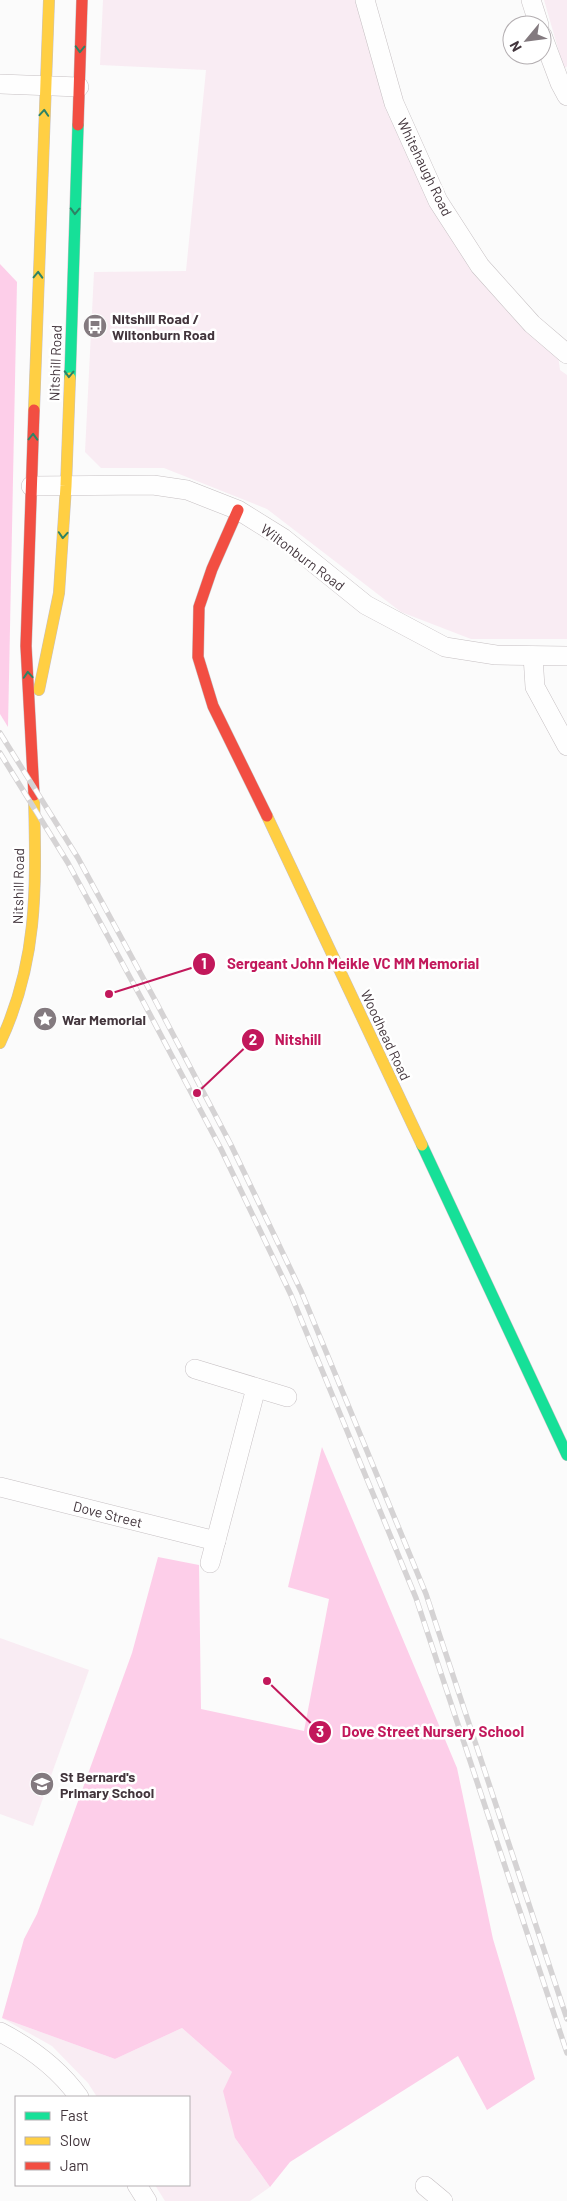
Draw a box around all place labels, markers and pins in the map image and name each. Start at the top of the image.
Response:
place label: Nitshill Road / Wiltonburn Road [112,310,215,343]
bus stop icon: Nitshill Road / Wiltonburn Road [82,313,108,339]
callout: Sergeant John Meikle VC MM Memorial [192,949,489,979]
place icon: War Memorial [32,1006,58,1032]
place label: War Memorial [62,1011,146,1028]
callout: Nitshill [240,1025,331,1055]
callout: Dove Street Nursery School [307,1717,535,1747]
place label: St Bernard's Primary School [60,1768,154,1801]
school or university icon: St Bernard's Primary School [29,1771,55,1797]

